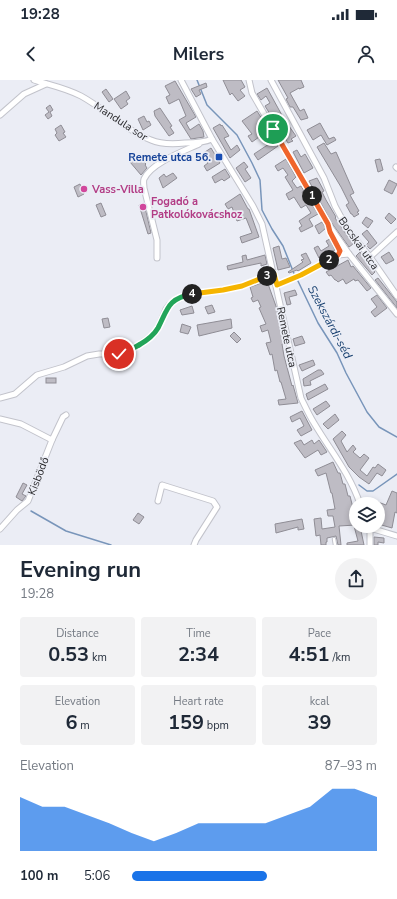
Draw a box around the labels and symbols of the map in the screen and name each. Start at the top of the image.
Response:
street label: Mandula sor [91,98,151,144]
pin [256,112,290,146]
place label: Remete utca 56. [128,150,211,165]
marker: Remete utca 56. [214,152,224,162]
place label: Vass-Villa [91,182,144,197]
marker: Vass-Villa [79,184,89,194]
pin: 1 [302,186,322,206]
place label: Fogadó a Patkolókovácshoz [151,194,242,222]
marker: Fogadó a Patkolókovácshoz [138,202,148,212]
street label: Bocskai utca [335,214,382,273]
pin: 2 [319,250,339,270]
pin: 3 [257,266,277,286]
water label: Szekszárdi-séd [304,283,356,361]
pin: 4 [182,284,202,304]
street label: Remete utca [273,305,300,369]
pin [102,337,136,371]
street label: Kisbödő [24,455,53,497]

